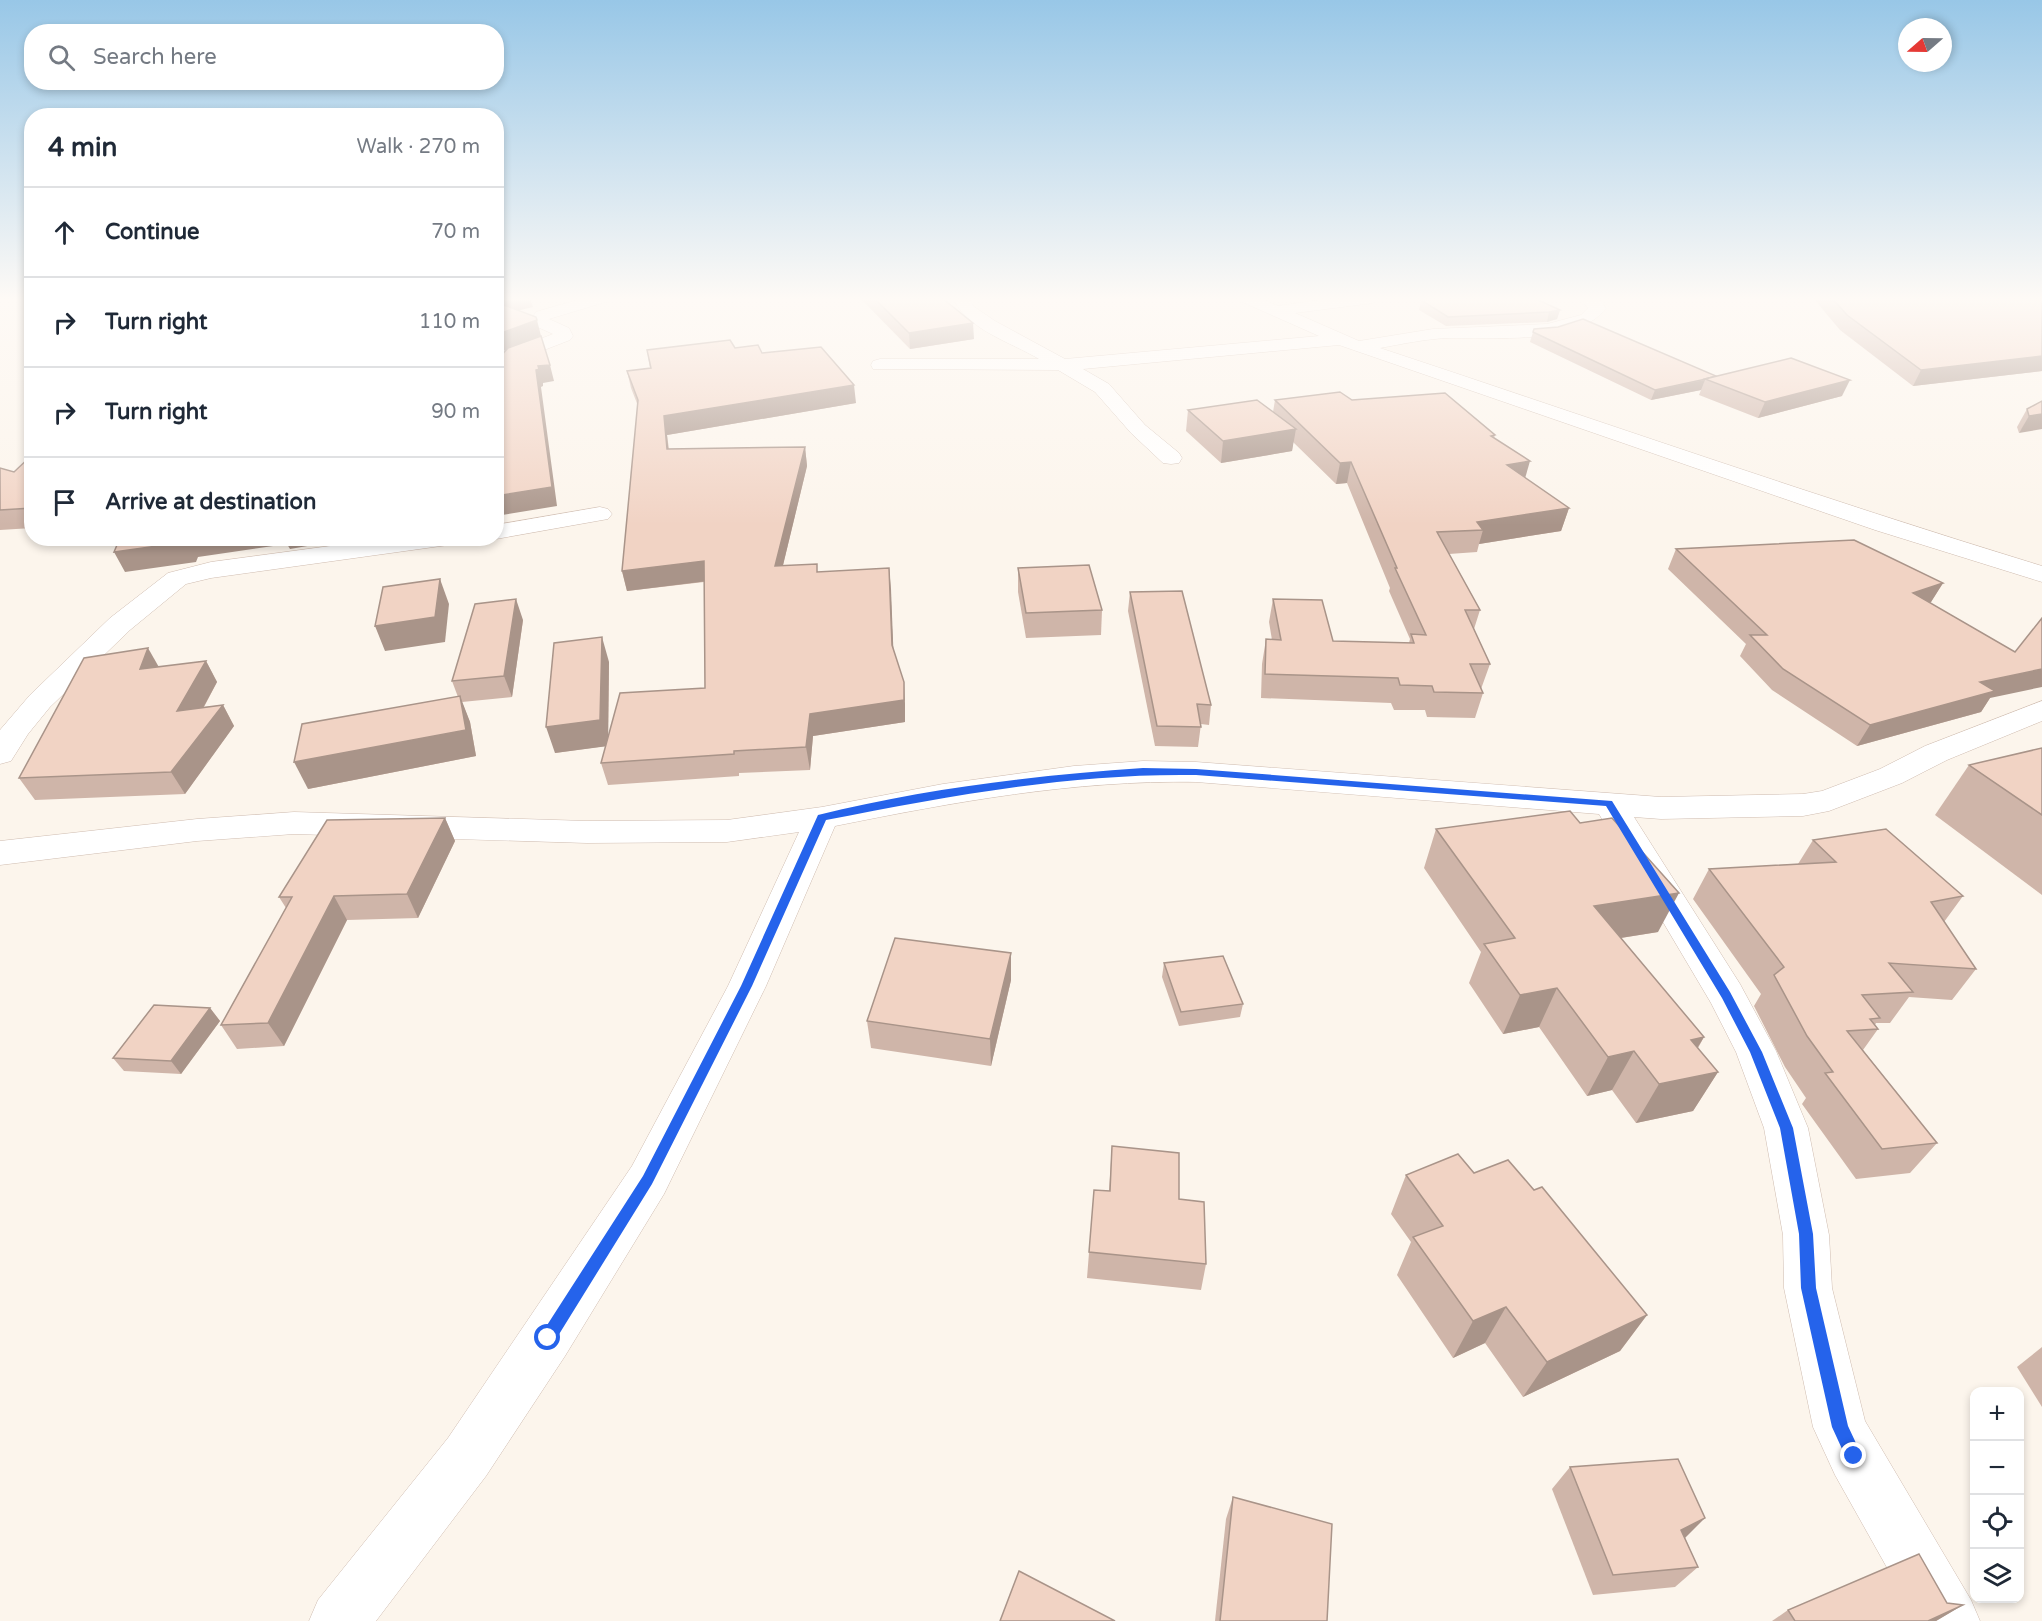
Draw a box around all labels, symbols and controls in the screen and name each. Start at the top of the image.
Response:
north arrow [1898,18,1952,72]
search box [24,24,504,90]
icon: search [45,41,78,74]
text: Search here [93,44,217,70]
text: 4 min [48,132,117,163]
text: Walk · 270 m [357,135,480,159]
icon: ahead [48,216,81,249]
text: Continue [105,219,200,245]
text: 70 m [431,220,480,244]
icon: right [48,306,81,339]
text: Turn right [105,309,207,335]
text: 110 m [419,310,480,334]
icon: right [48,396,81,429]
text: Turn right [105,399,207,425]
text: 90 m [431,400,480,424]
icon: arrive [48,486,81,519]
text: Arrive at destination [105,489,316,515]
route start [534,1324,560,1350]
map controls [1970,1387,2024,1603]
button: + [1970,1387,2024,1441]
button: − [1970,1441,2024,1495]
route end [1840,1442,1866,1468]
button: locate [1970,1495,2024,1549]
button: layers [1970,1549,2024,1603]

